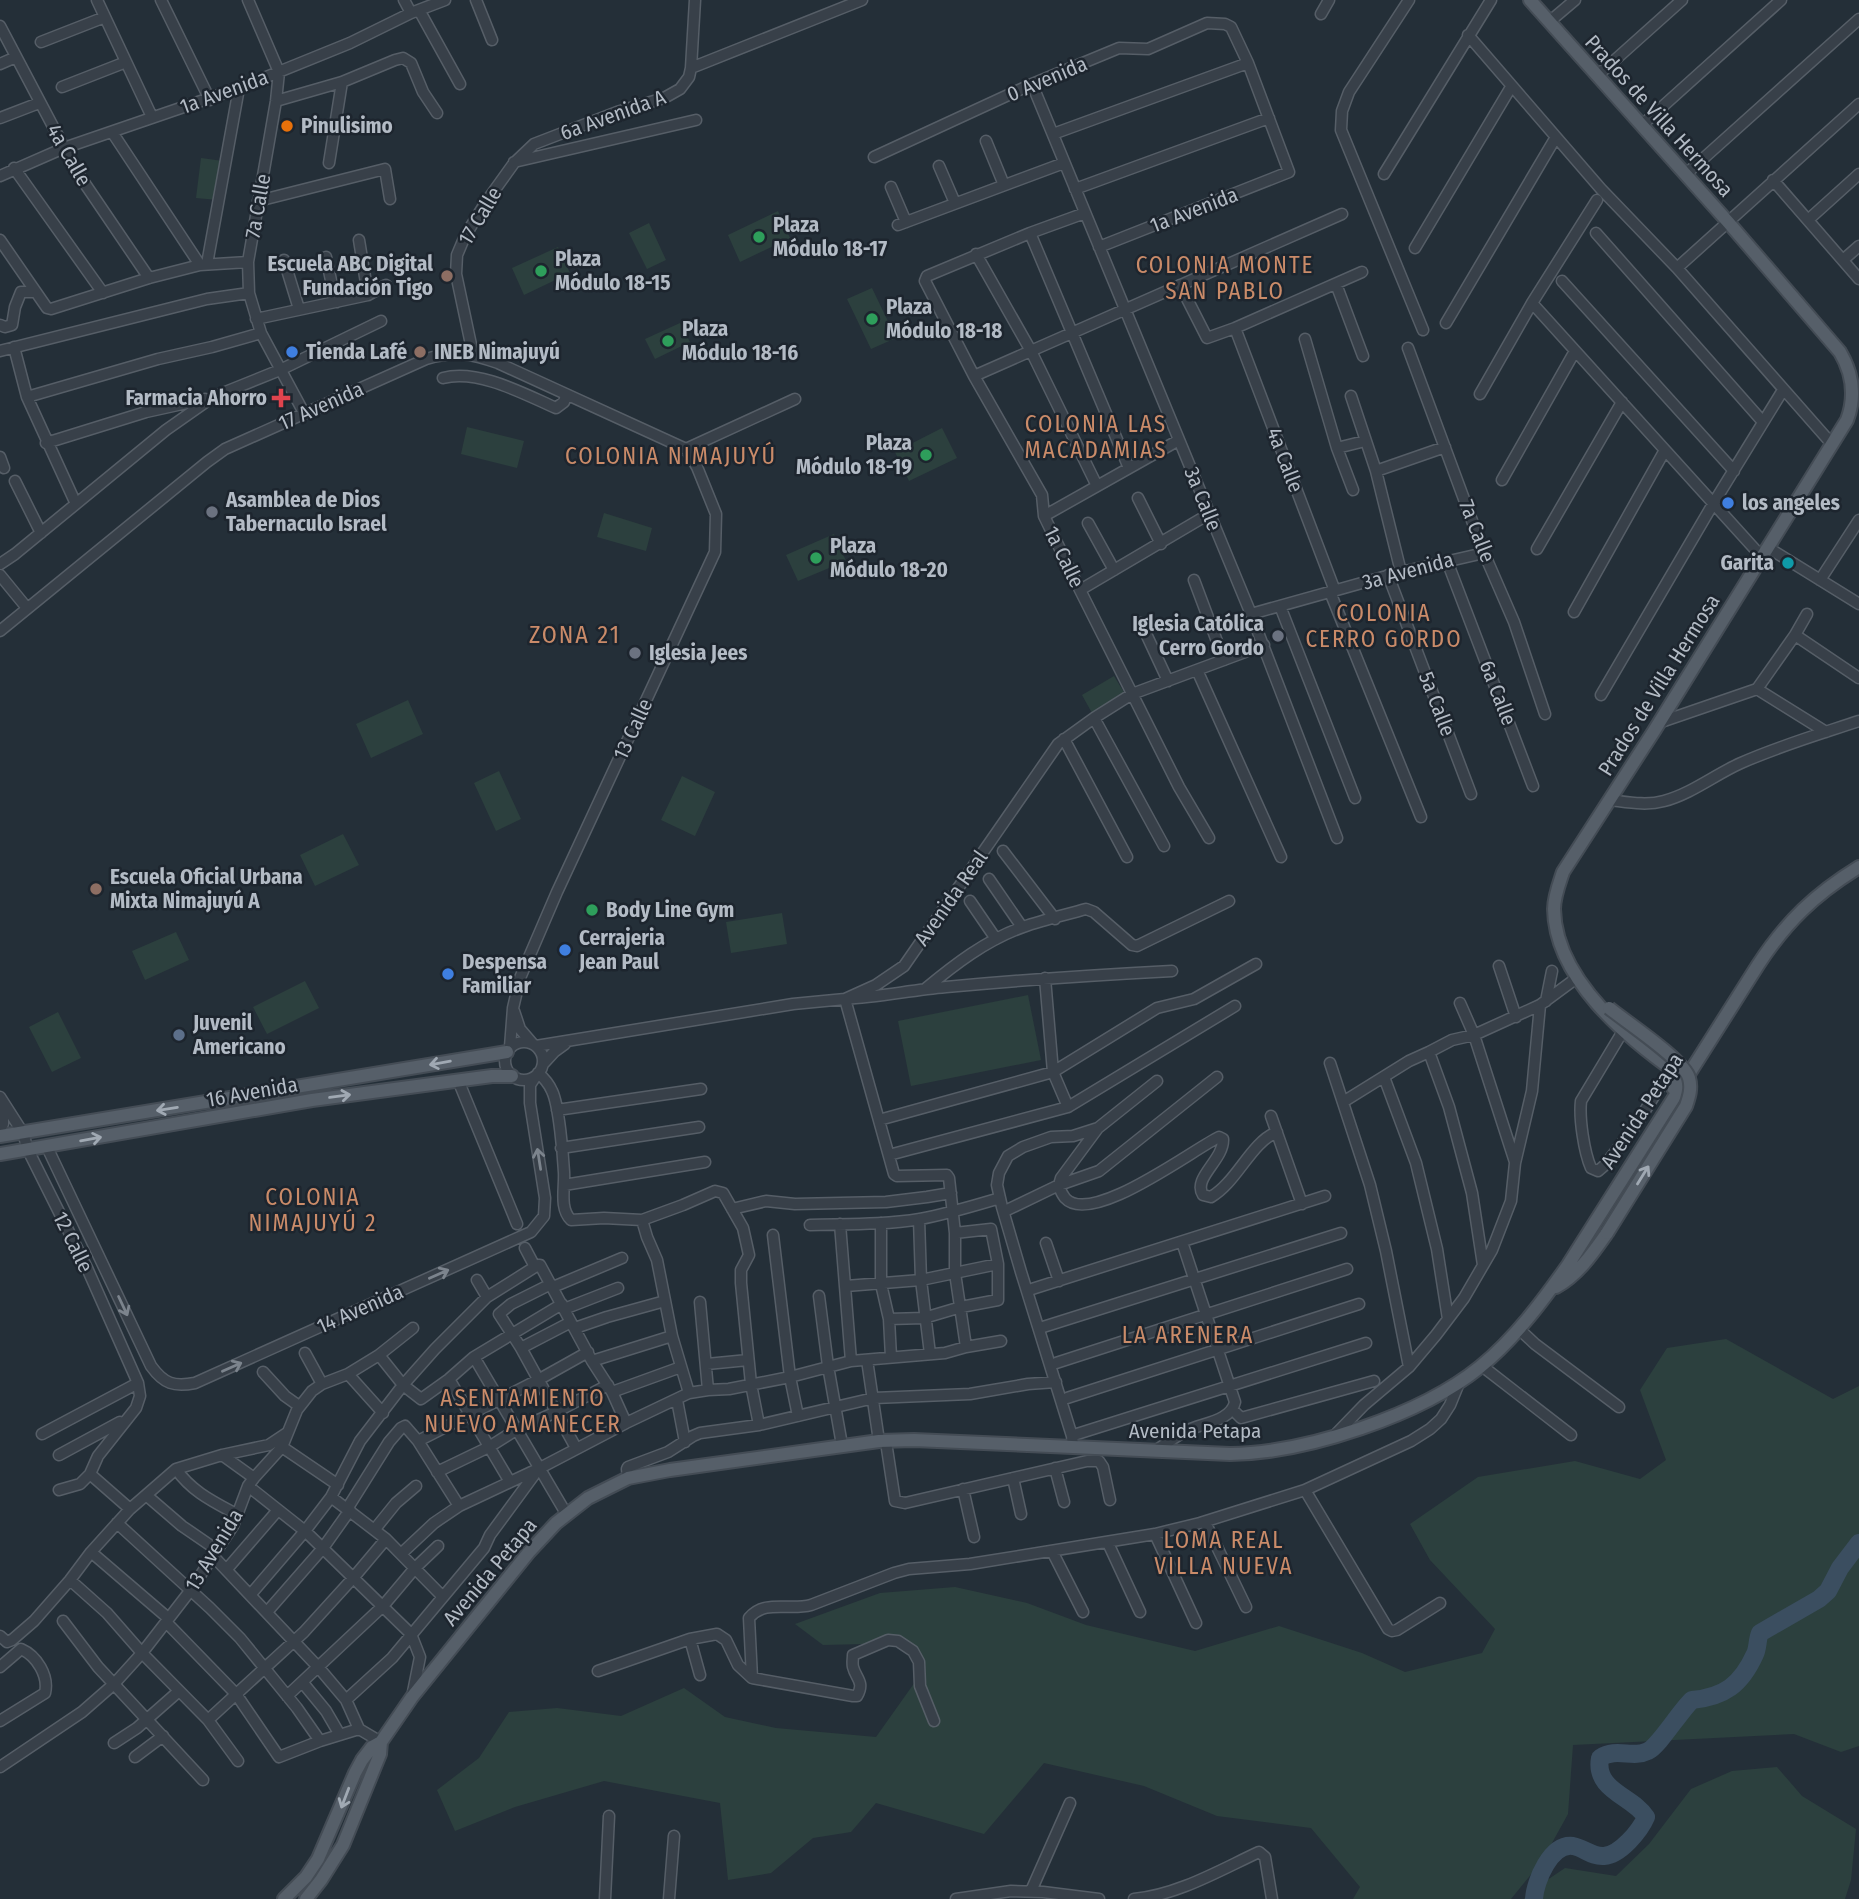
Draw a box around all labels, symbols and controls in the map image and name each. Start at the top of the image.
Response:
street label: Prados de Villa Hermosa [1579,30,1739,202]
street label: 0 Avenida [1003,51,1091,107]
street label: 1a Avenida [176,64,272,120]
street label: 6a Avenida A [557,84,669,146]
place label: Pinulisimo [301,113,393,139]
marker: Pinulisimo [279,118,295,134]
street label: 4a Calle [41,119,97,191]
street label: 7a Calle [240,172,276,240]
street label: 1a Avenida [1146,181,1242,239]
street label: 17 Calle [452,182,508,250]
place label: Plaza Módulo 18-17 [773,212,887,262]
marker: Plaza Módulo 18-17 [751,229,767,245]
place label: Plaza Módulo 18-15 [555,246,670,296]
place label: Escuela ABC Digital Fundación Tigo [268,251,433,301]
district label: COLONIA MONTE SAN PABLO [1136,251,1314,305]
marker: Plaza Módulo 18-15 [533,263,549,279]
marker: Escuela ABC Digital Fundación Tigo [439,268,455,284]
place label: Plaza Módulo 18-18 [886,294,1002,344]
marker: Plaza Módulo 18-18 [864,311,880,327]
place label: Plaza Módulo 18-16 [682,316,798,366]
marker: Plaza Módulo 18-16 [660,333,676,349]
place label: Tienda Lafé [306,339,407,365]
place label: INEB Nimajuyú [434,339,560,365]
marker: Tienda Lafé [284,344,300,360]
marker: INEB Nimajuyú [412,344,428,360]
street label: 17 Avenida [275,376,367,436]
place label: Farmacia Ahorro [125,385,267,411]
marker: Farmacia Ahorro [273,390,289,406]
district label: COLONIA LAS MACADAMIAS [1024,410,1168,464]
street label: 4a Calle [1261,424,1309,496]
place label: Plaza Módulo 18-19 [796,430,912,480]
district label: COLONIA NIMAJUYÚ [565,441,777,470]
marker: Plaza Módulo 18-19 [918,447,934,463]
street label: 3a Calle [1178,463,1228,535]
place label: Asamblea de Dios Tabernaculo Israel [225,487,387,537]
place label: los angeles [1742,490,1840,516]
marker: los angeles [1720,495,1736,511]
street label: 7a Calle [1453,496,1501,566]
marker: Asamblea de Dios Tabernaculo Israel [204,504,220,520]
street label: 1a Calle [1038,522,1090,592]
place label: Plaza Módulo 18-20 [830,533,948,583]
street label: 3a Avenida [1360,546,1456,596]
marker: Plaza Módulo 18-20 [808,550,824,566]
place label: Garita [1720,550,1774,576]
marker: Garita [1780,555,1796,571]
street label: Prados de Villa Hermosa [1593,589,1725,781]
district label: COLONIA CERRO GORDO [1305,599,1463,653]
place label: Iglesia Católica Cerro Gordo [1132,611,1264,661]
district label: ZONA 21 [529,621,621,649]
marker: Iglesia Católica Cerro Gordo [1270,628,1286,644]
place label: Iglesia Jees [649,640,747,666]
marker: Iglesia Jees [627,645,643,661]
street label: 6a Calle [1474,657,1522,729]
street label: 5a Calle [1413,668,1461,740]
street label: 13 Calle [608,694,658,764]
street label: Avenida Real [909,845,994,951]
place label: Escuela Oficial Urbana Mixta Nimajuyú A [110,864,303,914]
marker: Escuela Oficial Urbana Mixta Nimajuyú A [88,881,104,897]
place label: Body Line Gym [606,897,734,923]
marker: Body Line Gym [584,902,600,918]
place label: Cerrajeria Jean Paul [578,925,665,975]
marker: Cerrajeria Jean Paul [557,942,573,958]
place label: Despensa Familiar [462,949,547,999]
marker: Despensa Familiar [440,966,456,982]
place label: Juvenil Americano [192,1010,286,1060]
marker: Juvenil Americano [171,1027,187,1043]
street label: Avenida Petapa [1595,1048,1689,1174]
one-way arrow [429,1057,452,1070]
street label: 16 Avenida [204,1071,300,1113]
one-way arrow [328,1090,351,1103]
one-way arrow [156,1103,179,1116]
one-way arrow [80,1132,102,1145]
one-way arrow [532,1149,545,1171]
one-way arrow [1635,1166,1650,1185]
district label: COLONIA NIMAJUYÚ 2 [249,1183,377,1237]
street label: 12 Calle [47,1207,99,1277]
one-way arrow [428,1267,450,1280]
street label: 14 Avenida [313,1278,407,1340]
one-way arrow [117,1295,130,1316]
district label: LA ARENERA [1122,1321,1254,1349]
one-way arrow [221,1360,242,1373]
district label: ASENTAMIENTO NUEVO AMANECER [424,1384,622,1438]
street label: Avenida Petapa [1129,1418,1261,1444]
street label: 13 Avenida [179,1504,249,1596]
street label: Avenida Petapa [437,1513,543,1631]
district label: LOMA REAL VILLA NUEVA [1154,1526,1294,1580]
one-way arrow [337,1787,350,1809]

